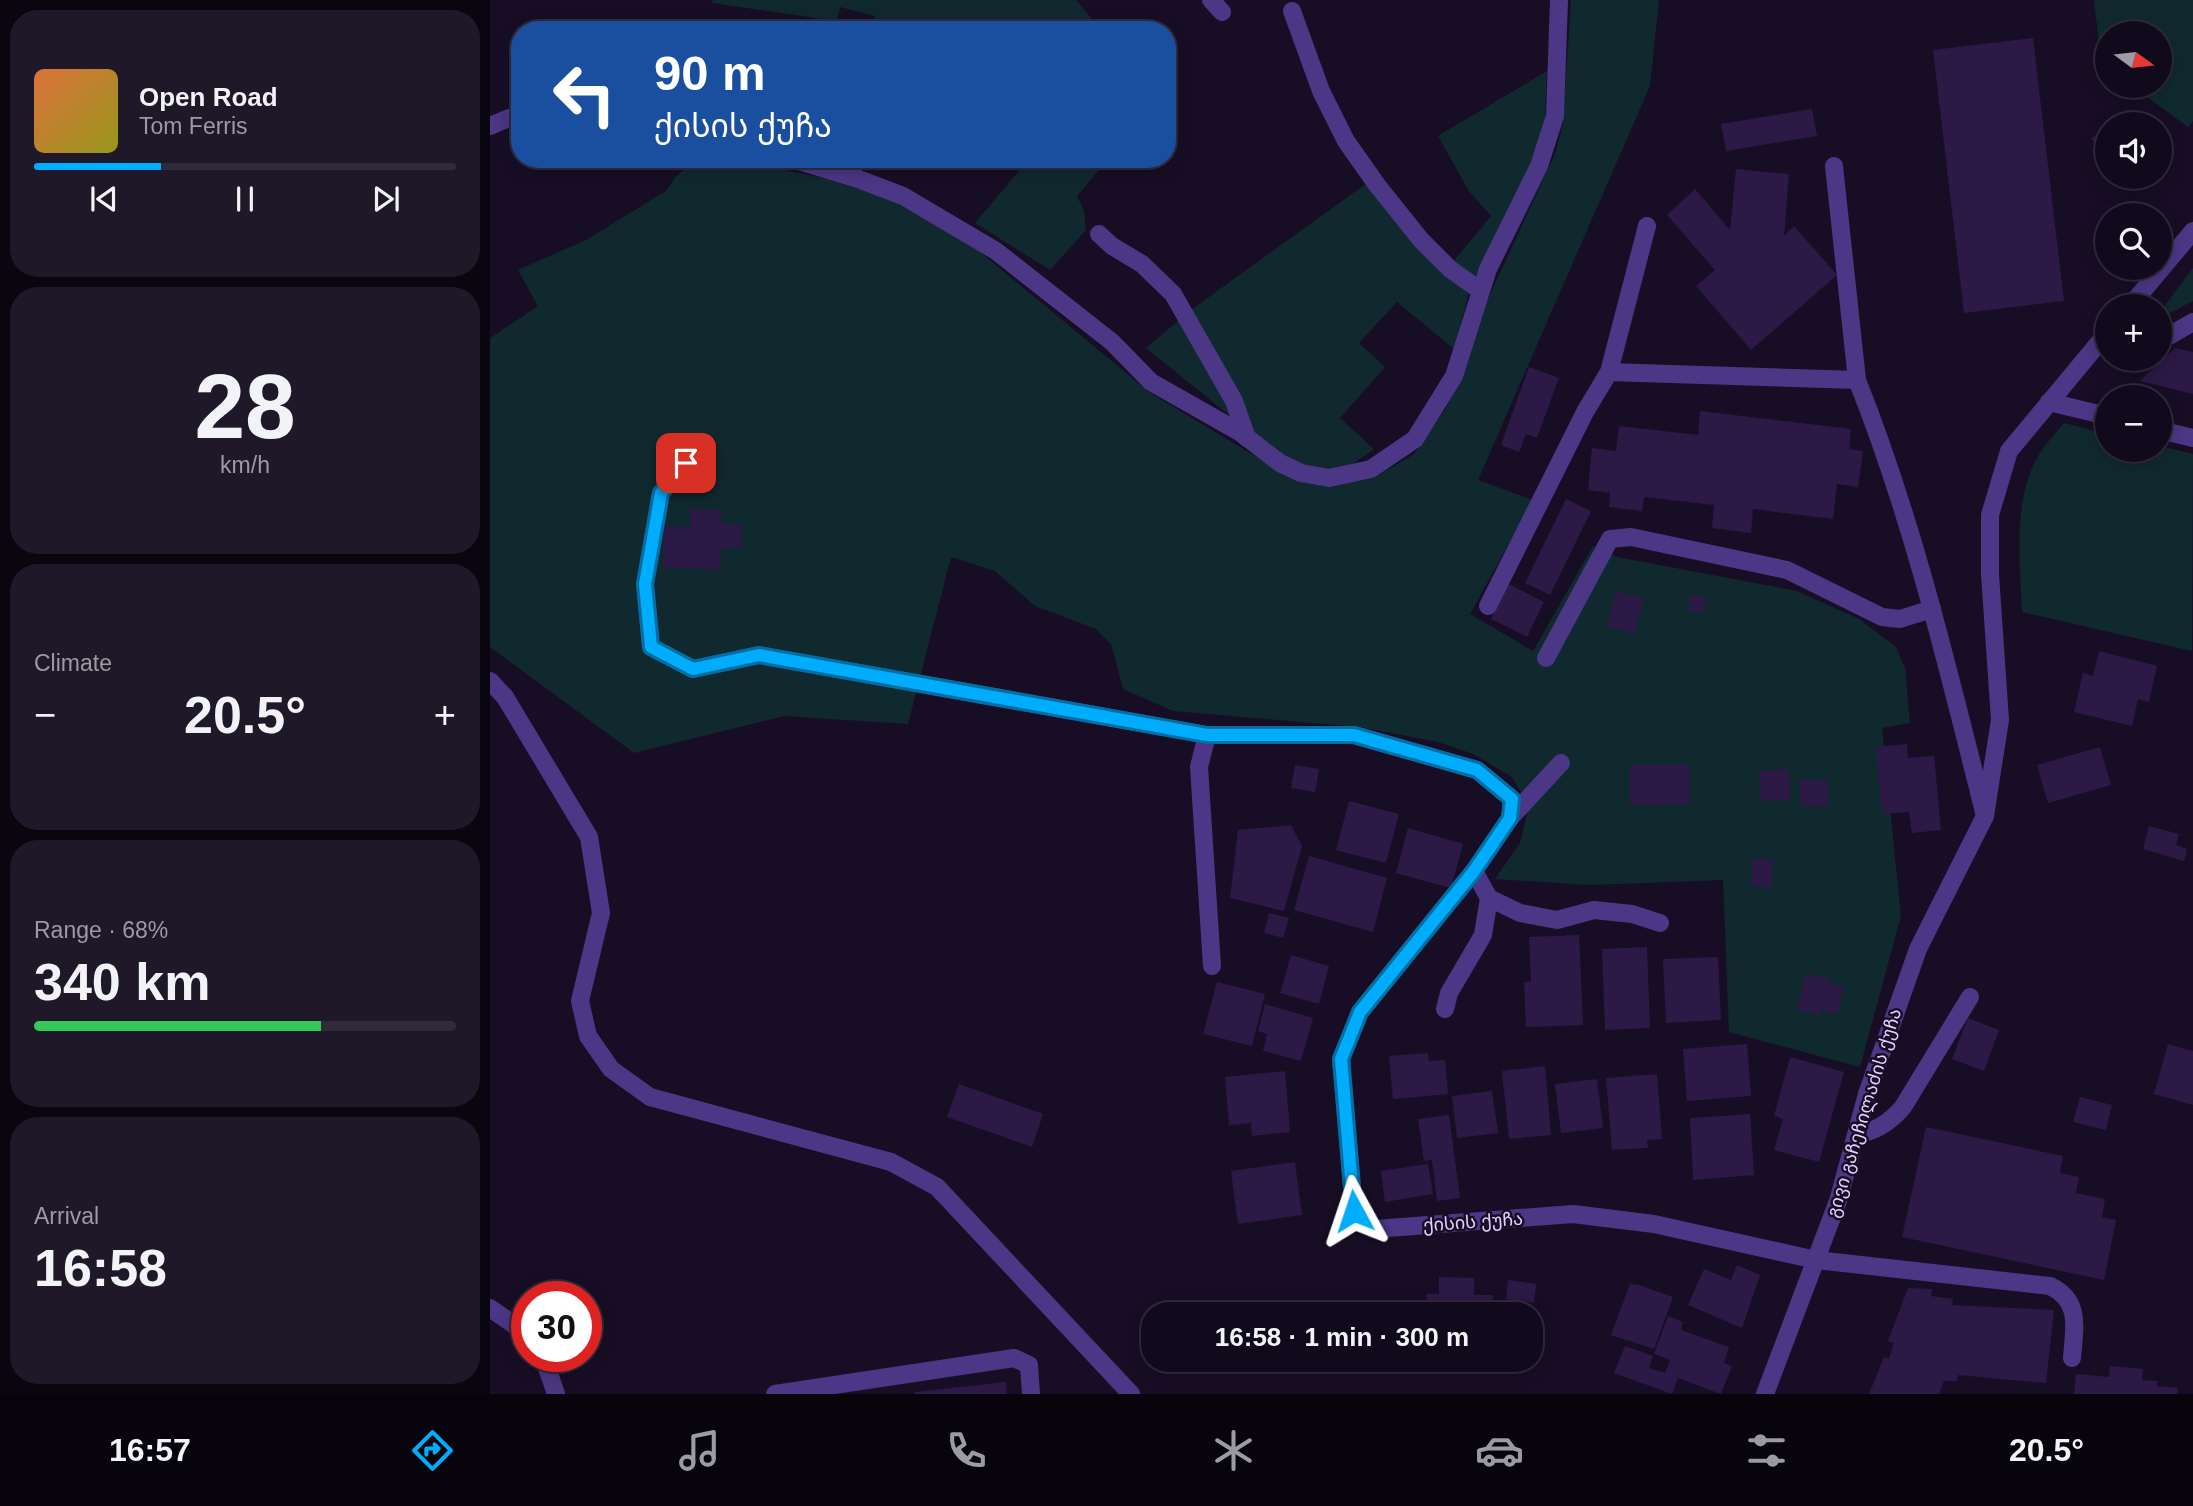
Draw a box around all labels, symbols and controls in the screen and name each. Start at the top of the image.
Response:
north arrow [2095,21,2172,98]
map controls [2095,21,2172,462]
text: 90 m [654,46,766,100]
icon: left [539,49,630,140]
text: Open Road [139,82,278,112]
text: ქისის ქუჩა [654,108,832,144]
button: sound [2095,112,2172,189]
text: Tom Ferris [139,113,248,139]
icon: previous [85,180,123,218]
icon: pause [226,180,264,218]
icon: next [367,180,405,218]
button: search [2095,203,2172,280]
button: + [2095,294,2172,371]
text: 28 [194,356,296,457]
button: − [2095,385,2172,462]
pin [656,433,716,493]
icon: arrive [667,444,705,482]
text: km/h [220,452,270,478]
text: Climate [34,650,112,676]
text: 20.5° [184,686,306,744]
text: − [34,694,56,736]
text: + [434,694,456,736]
text: Range · 68% [34,917,168,943]
text: 340 km [34,953,210,1011]
street label: გივი გაჩეჩილაძის ქუჩა [1823,1006,1906,1220]
position arrow [1317,1174,1391,1248]
text: Arrival [34,1203,99,1229]
street label: ქისის ქუჩა [1422,1209,1524,1236]
text: 16:58 [34,1239,167,1297]
speed limit sign: 30 [511,1281,602,1372]
text: 16:58 · 1 min · 300 m [1215,1322,1469,1352]
icon: directions [408,1426,457,1475]
icon: music [675,1426,724,1475]
icon: phone [942,1426,991,1475]
icon: climate [1209,1426,1258,1475]
icon: car [1475,1426,1524,1475]
icon: filters [1742,1426,1791,1475]
text: 16:57 [109,1432,191,1468]
text: 20.5° [2009,1432,2084,1468]

